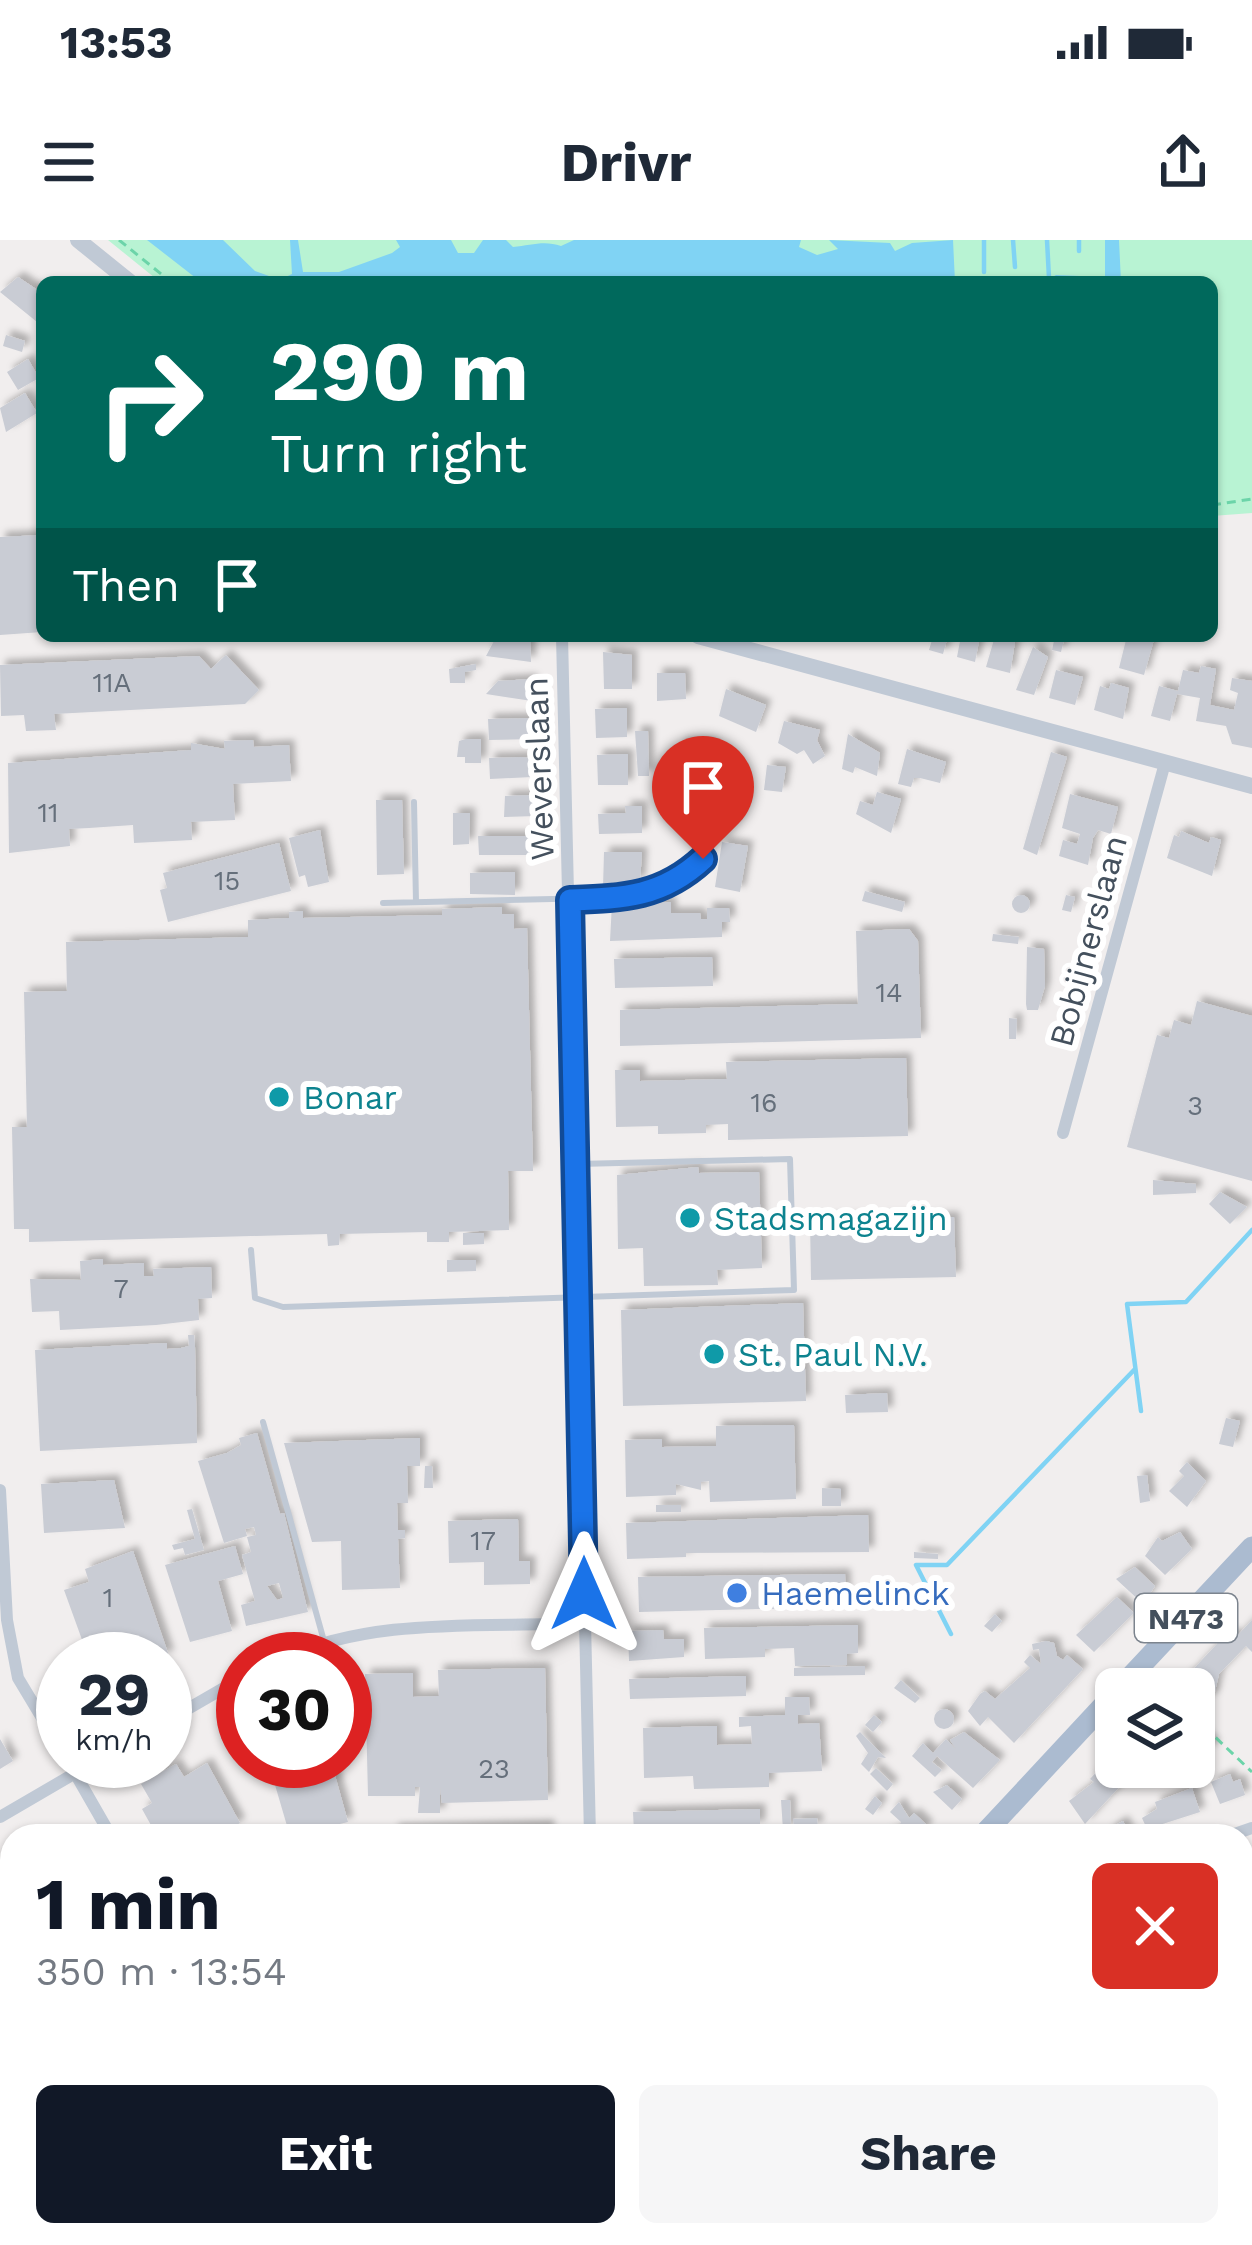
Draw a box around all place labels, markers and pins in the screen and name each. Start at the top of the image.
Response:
pin [652,736,754,859]
place label: Bonar [303,1078,397,1117]
marker: Bonar [266,1084,292,1110]
place label: Stadsmagazijn [714,1199,948,1238]
marker: Stadsmagazijn [677,1205,703,1231]
place label: St. Paul N.V. [738,1335,928,1374]
marker: St. Paul N.V. [701,1341,727,1367]
place label: Haemelinck [761,1574,950,1613]
marker: Haemelinck [724,1580,750,1606]

